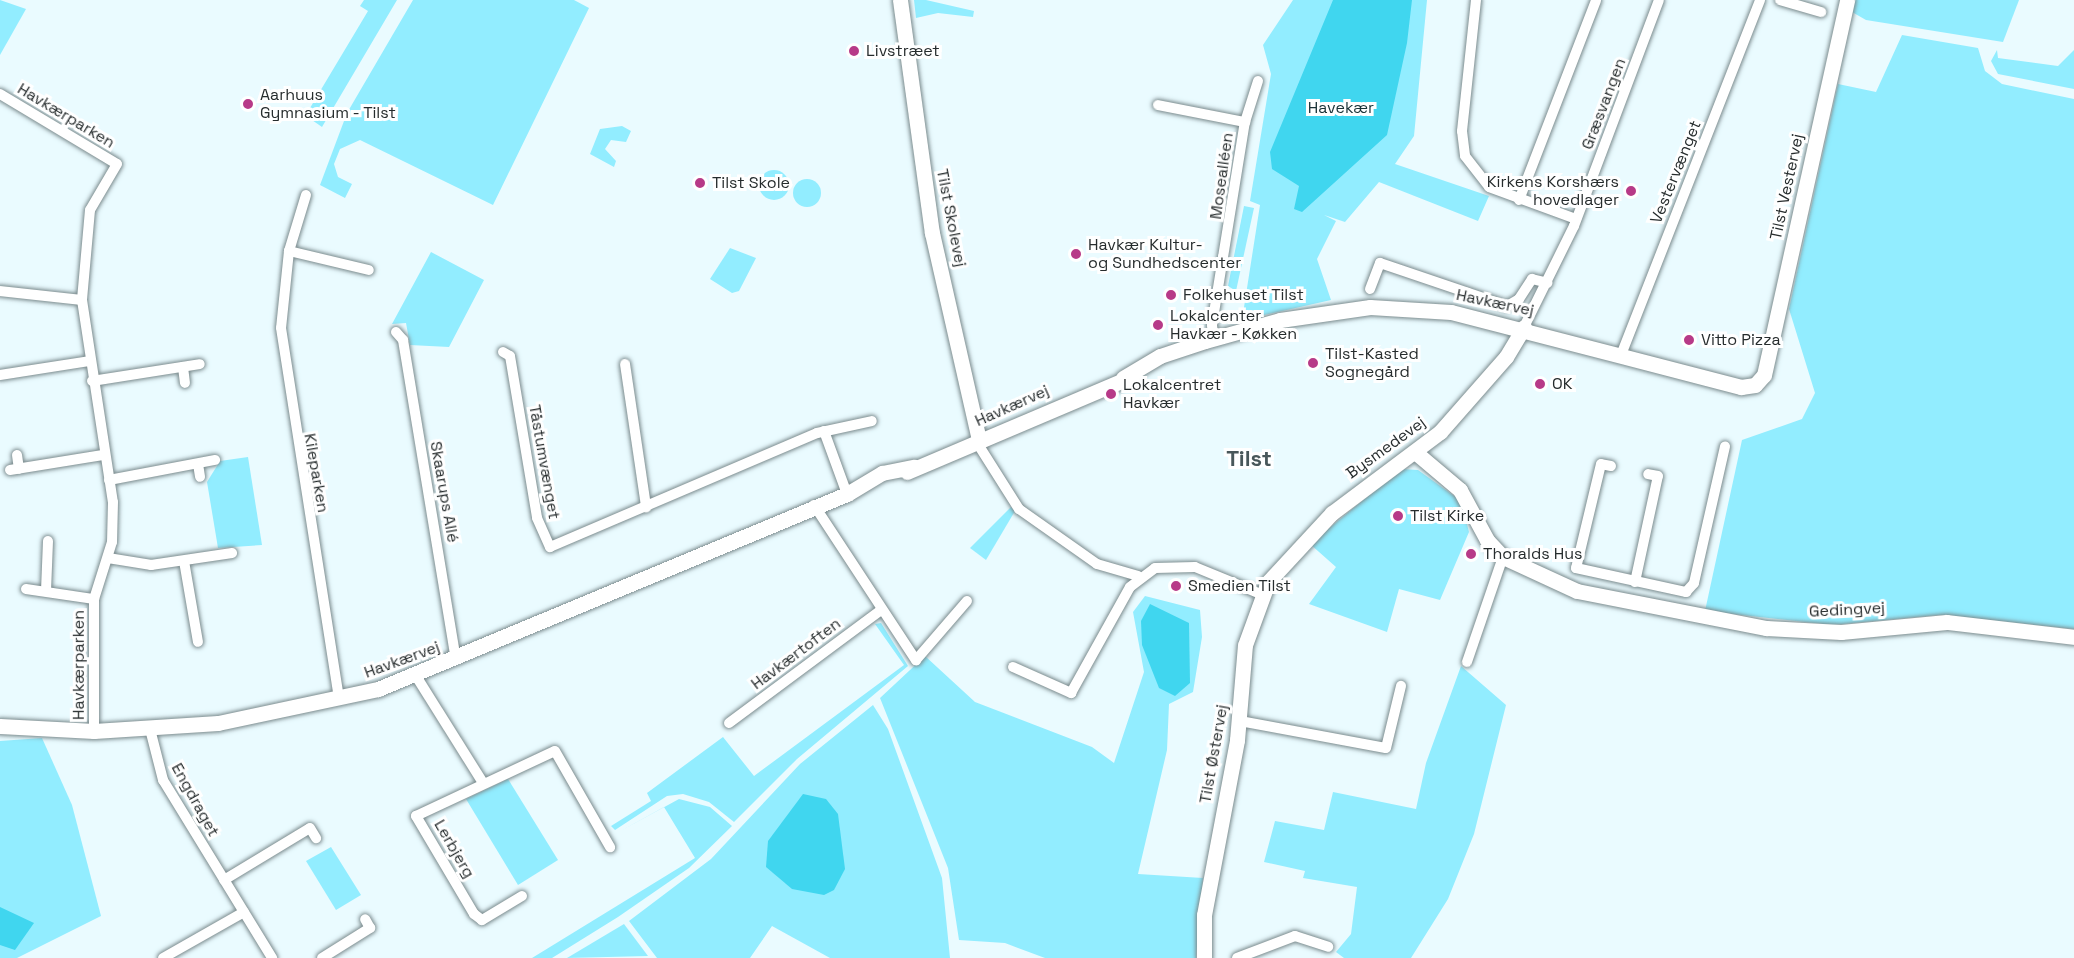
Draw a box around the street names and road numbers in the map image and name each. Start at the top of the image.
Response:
street label: Græsvangen [1578,56,1630,152]
street label: Havkærparken [14,79,118,153]
street label: Vestervænget [1647,118,1705,226]
street label: Mosealléen [1206,131,1238,221]
street label: Tilst Vestervej [1766,132,1808,242]
street label: Tilst Skolevej [932,167,970,269]
street label: Havkærvej [1454,285,1536,321]
street label: Havkærvej [972,381,1052,431]
street label: Tåstumvænget [524,403,564,521]
street label: Bysmedevej [1343,413,1429,483]
street label: Kileparken [300,432,332,514]
street label: Skaarups Allé [426,440,462,544]
street label: Gedingvej [1809,598,1885,622]
street label: Havkærparken [69,610,89,720]
street label: Havkærtoften [748,614,844,694]
street label: Havkærvej [362,637,442,683]
street label: Tilst Østervej [1196,703,1232,805]
street label: Engdraget [167,760,223,840]
street label: Lerbjerg [430,817,478,881]

